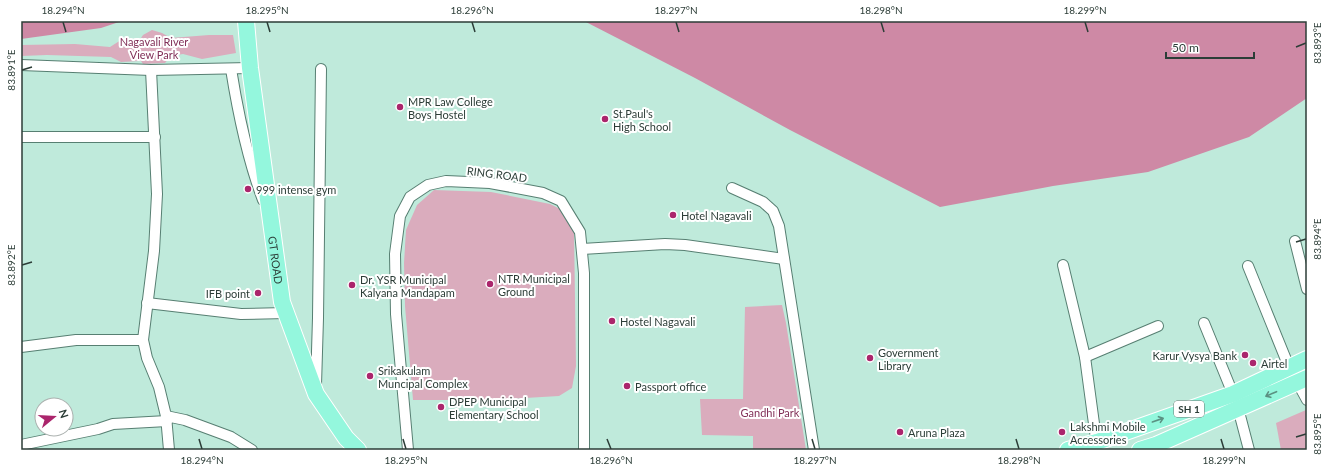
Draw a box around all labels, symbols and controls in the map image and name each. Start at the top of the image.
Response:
text: 18.294°N [41,4,85,16]
text: 18.295°N [245,4,289,16]
text: 18.296°N [450,4,494,16]
text: 18.297°N [654,4,698,16]
text: 18.298°N [859,4,903,16]
text: 18.299°N [1063,4,1107,16]
text: 83.893°E [1311,22,1323,64]
scale bar [1166,34,1254,60]
park label: Nagavali River View Park [120,35,188,61]
text: 50 m [1172,40,1199,55]
text: 83.891°E [5,49,17,91]
place label: MPR Law College Boys Hostel [408,95,493,121]
marker: MPR Law College Boys Hostel [395,102,405,112]
place label: St.Paul's High School [613,107,671,133]
marker: St.Paul's High School [600,114,610,124]
street label: RING ROAD [466,164,528,184]
place label: 999 intense gym [256,183,336,196]
marker: 999 intense gym [243,184,253,194]
place label: Hotel Nagavali [681,209,752,222]
marker: Hotel Nagavali [668,210,678,220]
text: 83.894°E [1311,218,1323,260]
street label: GT ROAD [267,235,286,285]
text: 83.892°E [5,244,17,286]
place label: NTR Municipal Ground [498,272,570,298]
place label: Dr. YSR Municipal Kalyana Mandapam [360,273,455,299]
marker: NTR Municipal Ground [485,279,495,289]
marker: Dr. YSR Municipal Kalyana Mandapam [347,280,357,290]
place label: IFB point [206,287,250,300]
marker: IFB point [253,288,263,298]
place label: Hostel Nagavali [620,315,696,328]
marker: Hostel Nagavali [607,316,617,326]
place label: Government Library [878,346,938,372]
place label: Karur Vysya Bank [1152,349,1237,362]
marker: Karur Vysya Bank [1240,350,1250,360]
marker: Government Library [865,353,875,363]
place label: Airtel [1261,357,1287,370]
marker: Airtel [1248,358,1258,368]
place label: Srikakulam Muncipal Complex [378,364,468,390]
marker: Srikakulam Muncipal Complex [365,371,375,381]
place label: Passport office [635,380,707,393]
marker: Passport office [622,381,632,391]
one-way arrow [1266,390,1278,398]
place label: DPEP Municipal Elementary School [449,395,539,421]
north arrow [34,397,74,437]
road number: SH 1 [1174,401,1204,417]
marker: DPEP Municipal Elementary School [436,402,446,412]
park label: Gandhi Park [741,406,800,419]
text: N [56,408,71,420]
text: 83.895°E [1311,413,1323,455]
one-way arrow [1151,416,1163,424]
place label: Lakshmi Mobile Accessories [1070,420,1146,446]
place label: Aruna Plaza [908,426,965,439]
marker: Aruna Plaza [895,427,905,437]
marker: Lakshmi Mobile Accessories [1057,427,1067,437]
text: 18.294°N [180,454,224,466]
text: 18.295°N [384,454,428,466]
text: 18.296°N [589,454,633,466]
text: 18.297°N [793,454,837,466]
text: 18.298°N [997,454,1041,466]
text: 18.299°N [1202,454,1246,466]

